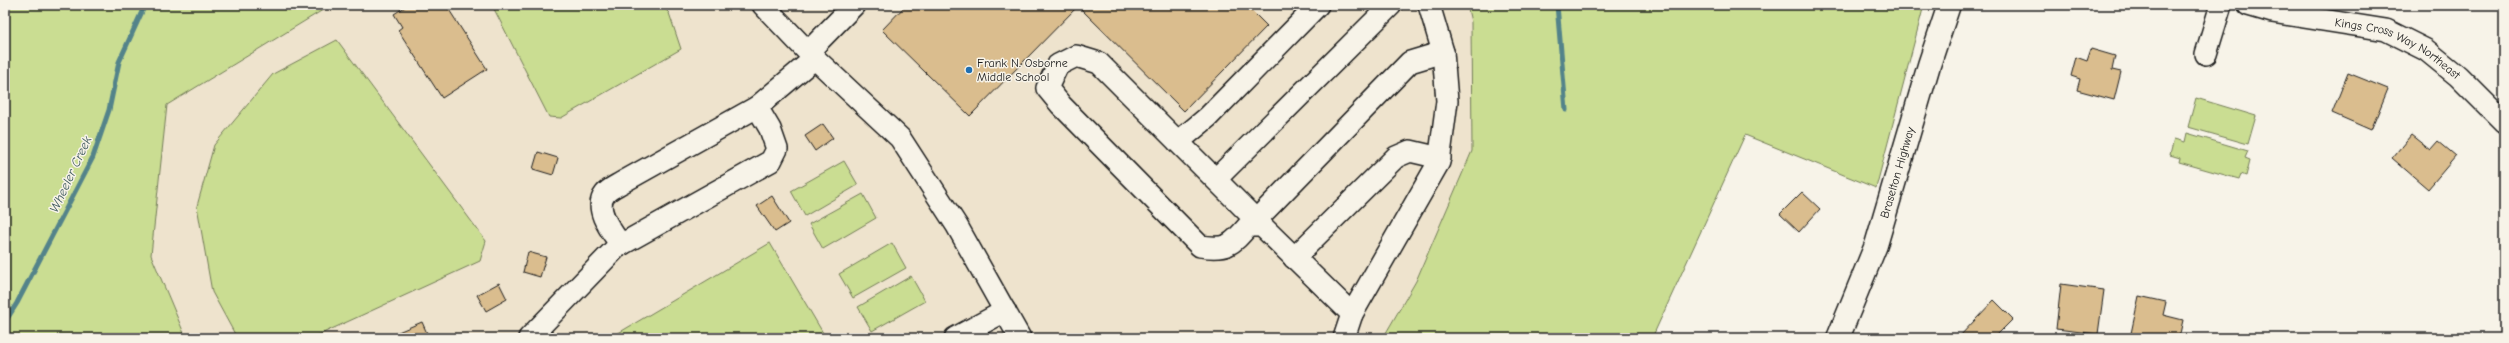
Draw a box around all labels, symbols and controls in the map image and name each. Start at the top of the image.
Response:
street label: Kings Cross Way Northeast [2334,15,2464,82]
place label: Frank N. Osborne Middle School [977,56,1068,84]
marker: Frank N. Osborne Middle School [964,65,974,75]
street label: Braselton Highway [1877,125,1918,220]
water label: Wheeler Creek [46,133,95,215]

